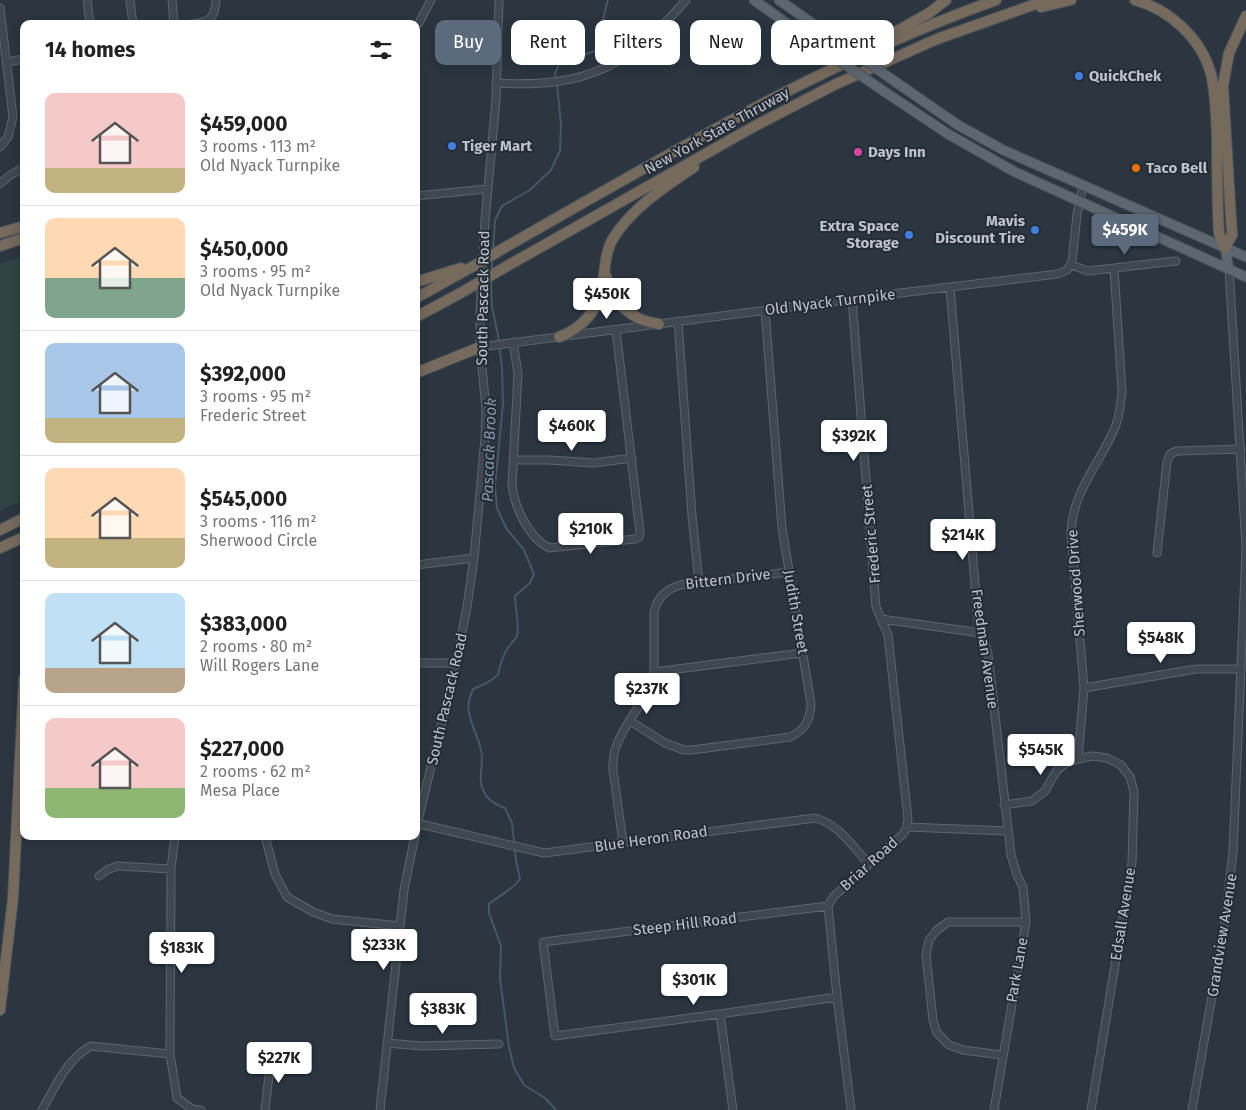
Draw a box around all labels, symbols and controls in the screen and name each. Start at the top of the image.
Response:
chip: Buy [435,20,501,65]
chip: Rent [511,20,585,65]
chip: Filters [595,20,680,65]
chip: New [690,20,761,65]
chip: Apartment [771,20,894,65]
icon: filters [367,36,395,64]
text: 14 homes [45,37,135,63]
place label: QuickChek [1089,67,1162,85]
marker: QuickChek [1073,70,1085,82]
street label: New York State Thruway [641,83,793,178]
text: $459,000 [200,111,288,137]
icon: home [85,113,145,173]
text: 3 rooms · 113 m² [200,137,316,156]
place label: Tiger Mart [462,137,532,155]
marker: Tiger Mart [446,140,458,152]
place label: Days Inn [868,143,926,161]
marker: Days Inn [852,146,864,158]
text: Old Nyack Turnpike [200,156,340,175]
place label: Taco Bell [1146,159,1208,177]
marker: Taco Bell [1130,162,1142,174]
place label: Mavis Discount Tire [935,212,1025,247]
pin: $459K [1090,214,1160,256]
place label: Extra Space Storage [820,217,899,252]
text: $459K [1102,220,1148,239]
marker: Mavis Discount Tire [1029,224,1041,236]
marker: Extra Space Storage [903,229,915,241]
street label: South Pascack Road [473,230,493,366]
text: $450,000 [200,236,288,262]
icon: home [85,238,145,298]
text: 3 rooms · 95 m² [200,262,311,281]
pin: $450K [572,278,642,320]
text: Old Nyack Turnpike [200,281,340,300]
text: $450K [584,284,630,303]
street label: Old Nyack Turnpike [764,285,896,319]
text: $392,000 [200,361,286,387]
icon: home [85,363,145,423]
text: 3 rooms · 95 m² [200,387,311,406]
water label: Pascack Brook [478,397,500,503]
text: Frederic Street [200,406,306,425]
pin: $460K [537,410,607,452]
text: $460K [549,416,595,435]
pin: $392K [819,420,889,462]
text: $392K [832,426,876,445]
street label: Frederic Street [858,483,884,584]
text: $545,000 [200,486,287,512]
icon: home [85,488,145,548]
text: 3 rooms · 116 m² [200,512,317,531]
pin: $210K [556,512,626,555]
pin: $214K [928,518,998,561]
text: $210K [569,519,613,538]
text: $214K [941,525,985,544]
street label: Sherwood Drive [1063,529,1089,637]
text: Sherwood Circle [200,531,317,550]
street label: Bittern Drive [684,565,772,593]
street label: Judith Street [780,568,812,656]
street label: Freedman Avenue [968,588,1002,710]
text: $383,000 [200,611,287,637]
icon: home [85,613,145,673]
pin: $548K [1126,622,1196,664]
text: $548K [1138,628,1184,647]
street label: South Pascack Road [423,631,471,767]
text: 2 rooms · 80 m² [200,637,312,656]
text: Will Rogers Lane [200,656,319,675]
pin: $237K [612,672,682,715]
text: $237K [626,679,668,698]
pin: $545K [1006,734,1076,776]
text: $227,000 [200,736,284,762]
icon: home [85,738,145,798]
text: $545K [1019,740,1063,759]
text: 2 rooms · 62 m² [200,762,311,781]
text: Mesa Place [200,781,280,800]
street label: Blue Heron Road [593,822,709,856]
street label: Briar Road [836,833,902,895]
street label: Edsall Avenue [1107,866,1139,962]
street label: Grandview Avenue [1203,872,1241,998]
street label: Steep Hill Road [632,909,738,939]
pin: $233K [349,928,419,971]
pin: $183K [147,932,217,974]
text: $233K [362,935,406,954]
street label: Park Lane [1002,936,1032,1004]
text: $183K [160,938,204,957]
pin: $301K [659,964,729,1006]
text: $301K [672,970,716,989]
pin: $383K [408,992,478,1035]
text: $383K [421,999,465,1018]
pin: $227K [244,1042,314,1084]
text: $227K [258,1048,300,1067]

